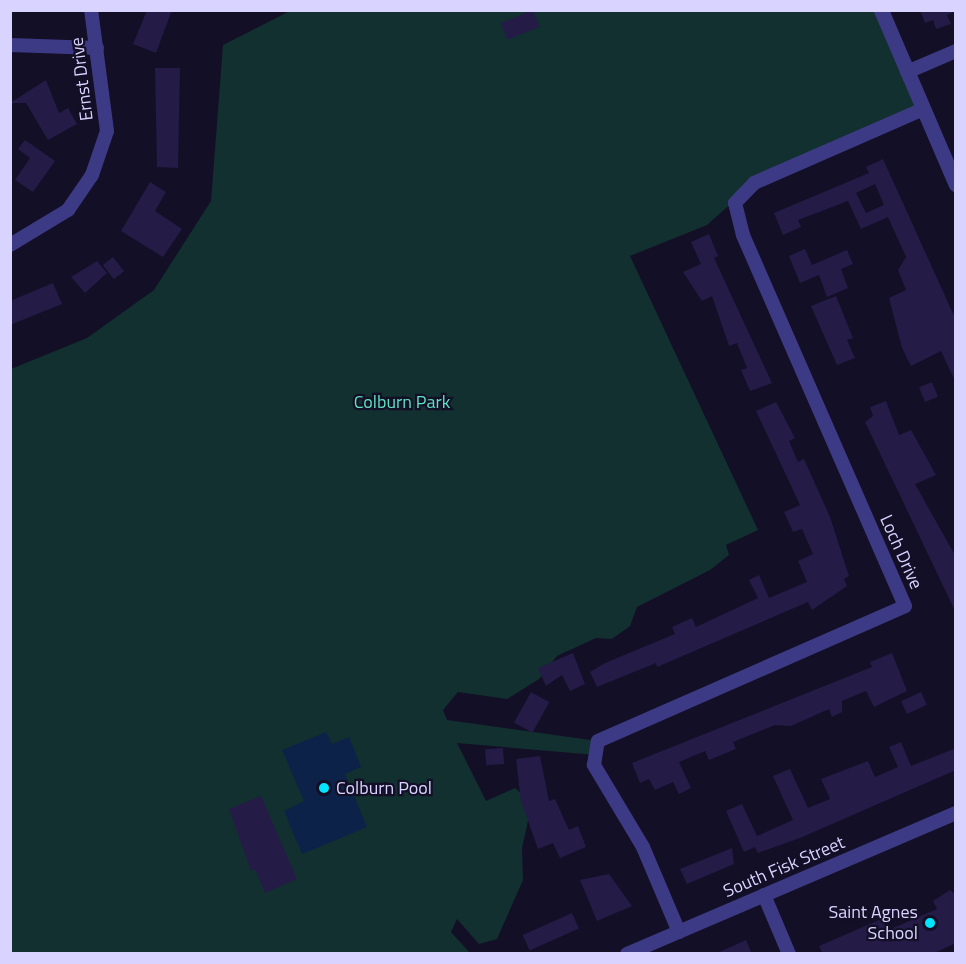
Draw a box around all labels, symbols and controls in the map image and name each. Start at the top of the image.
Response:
street label: Ernst Drive [66,36,98,122]
park label: Colburn Park [354,391,450,413]
street label: Loch Drive [875,512,927,592]
place label: Colburn Pool [336,777,432,799]
marker: Colburn Pool [317,781,331,795]
street label: South Fisk Street [720,832,848,902]
place label: Saint Agnes School [828,902,918,944]
marker: Saint Agnes School [923,916,937,930]

